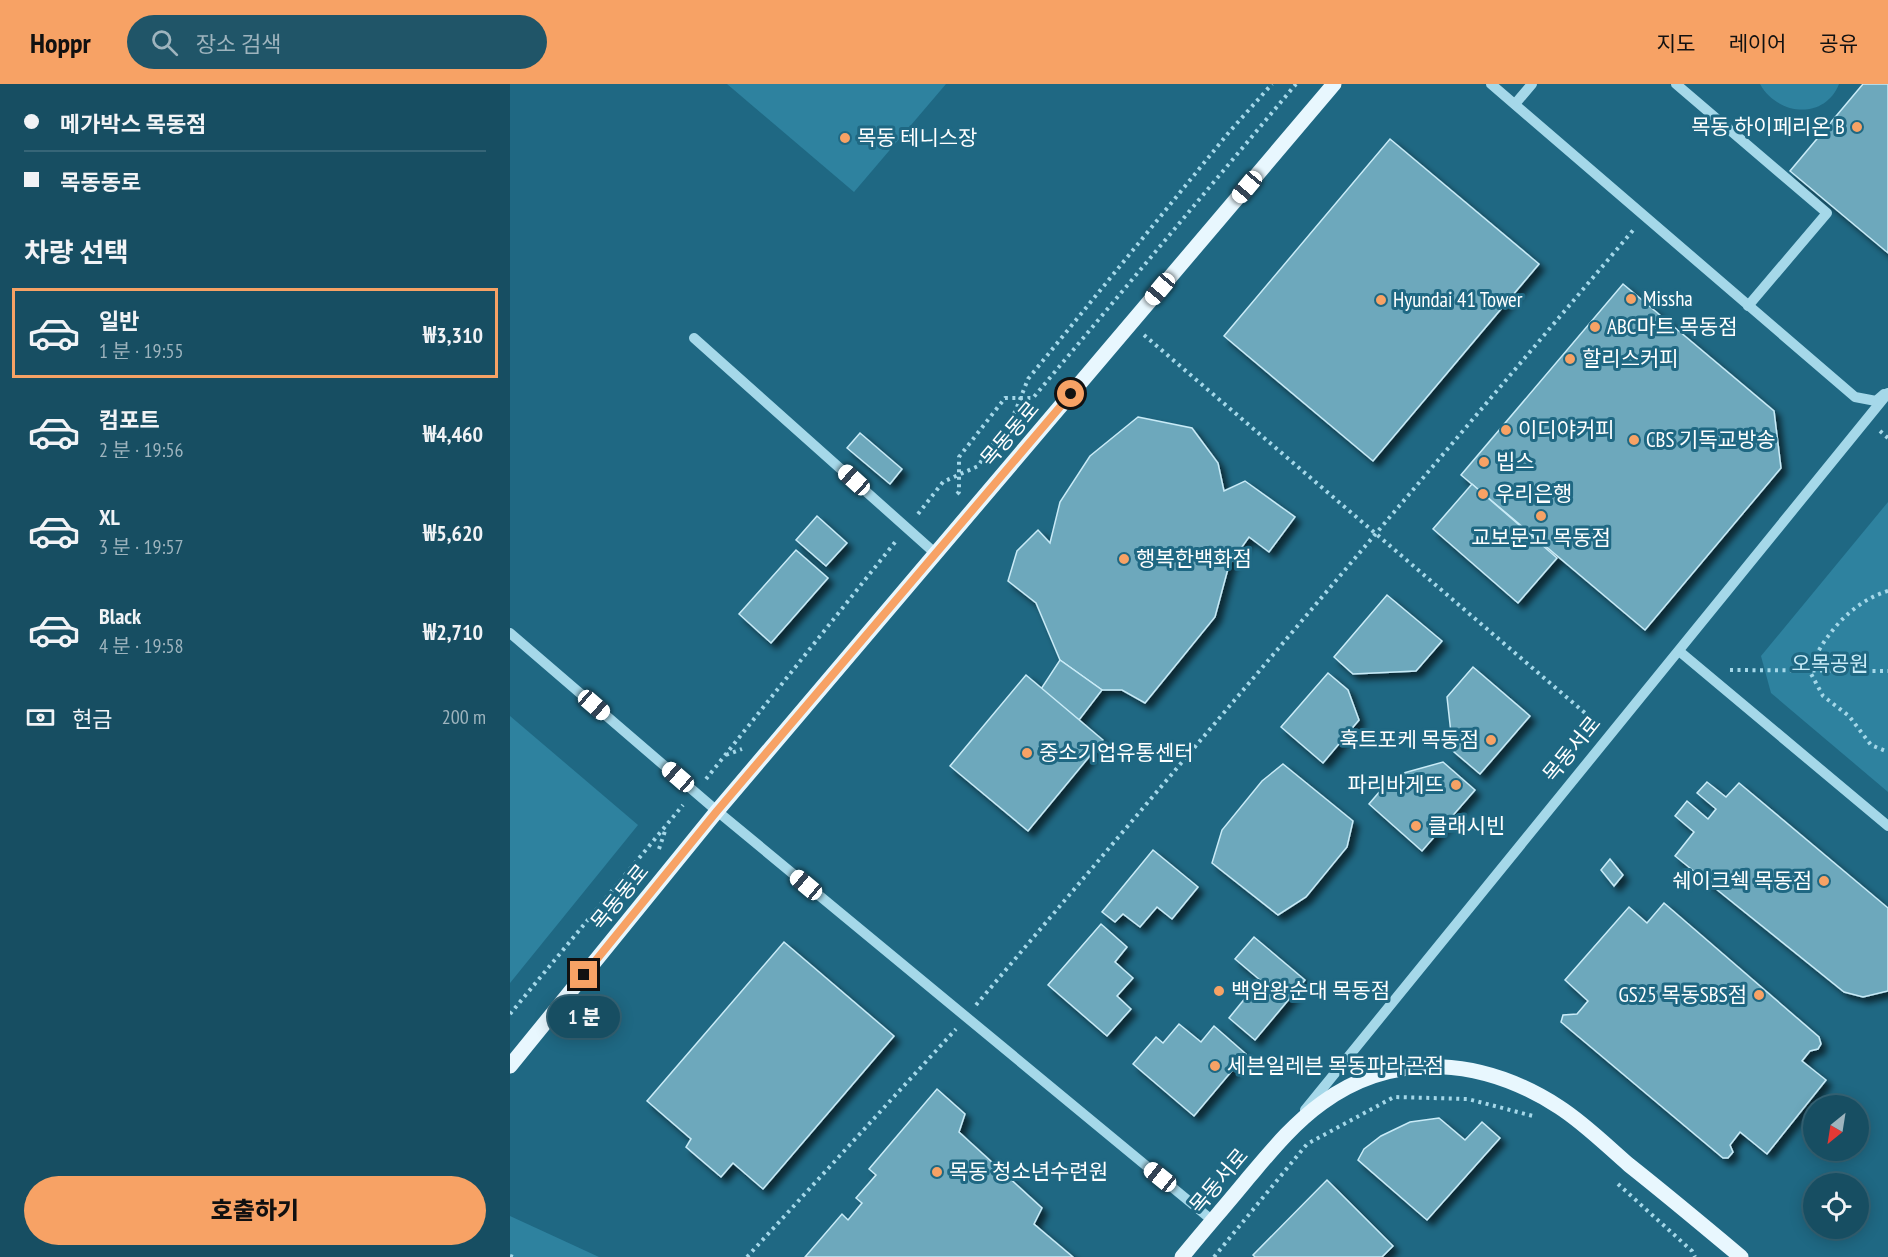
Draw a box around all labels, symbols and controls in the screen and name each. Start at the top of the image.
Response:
search box [127,15,547,69]
text: Hoppr [30,24,91,61]
icon: search [148,26,181,59]
text: 장소 검색 [196,30,281,58]
text: 지도 [1657,30,1695,57]
text: 레이어 [1728,30,1786,57]
text: 공유 [1819,30,1858,57]
text: 메가박스 목동점 [60,110,206,138]
place label: 목동 하이페리온 B [1691,113,1845,140]
marker: 목동 하이페리온 B [1850,120,1864,134]
place label: 목동 테니스장 [857,124,977,151]
marker: 목동 테니스장 [838,131,852,145]
car [1229,167,1265,207]
text: 목동동로 [60,168,141,196]
text: 차량 선택 [24,235,129,269]
car [1142,269,1178,309]
place label: Missha [1643,285,1693,312]
place label: Hyundai 41 Tower [1393,286,1523,313]
marker: Missha [1624,292,1638,306]
marker: Hyundai 41 Tower [1374,293,1388,307]
icon: car [27,306,81,360]
text: 일반 [99,307,139,335]
place label: ABC마트 목동점 [1607,313,1738,340]
marker: ABC마트 목동점 [1588,320,1602,334]
text: ₩3,310 [423,321,483,349]
text: 1 분 · 19:55 [99,338,184,364]
place label: 할리스커피 [1582,345,1679,372]
marker: 할리스커피 [1563,352,1577,366]
route start [1057,380,1084,407]
street label: 목동동로 [974,395,1045,472]
icon: car [27,405,81,459]
text: 컴포트 [99,406,160,434]
place label: 이디야커피 [1518,416,1615,443]
text: ₩4,460 [423,420,483,448]
marker: 이디야커피 [1499,423,1513,437]
place label: CBS 기독교방송 [1646,426,1776,453]
marker: CBS 기독교방송 [1627,433,1641,447]
text: 2 분 · 19:56 [99,437,184,463]
place label: 빕스 [1496,448,1535,475]
marker: 빕스 [1477,455,1491,469]
car [835,461,873,499]
place label: 우리은행 [1495,480,1572,507]
marker: 우리은행 [1476,487,1490,501]
text: XL [99,503,120,531]
icon: car [27,504,81,558]
marker: 교보문고 목동점 [1534,509,1548,523]
text: ₩5,620 [423,519,483,547]
place label: 교보문고 목동점 [1471,524,1611,551]
text: 3 분 · 19:57 [99,534,184,560]
place label: 행복한백화점 [1136,545,1252,572]
marker: 행복한백화점 [1117,552,1131,566]
text: Black [99,602,141,630]
icon: car [27,603,81,657]
text: ₩2,710 [423,618,483,646]
text: 4 분 · 19:58 [99,633,184,659]
park label: 오목공원 [1791,650,1869,677]
car [575,686,613,724]
icon: cash [24,701,57,734]
text: 200 m [442,704,486,730]
text: 현금 [72,705,112,733]
street label: 목동서로 [1537,710,1606,787]
place label: 훅트포케 목동점 [1339,726,1479,753]
marker: 훅트포케 목동점 [1484,733,1498,747]
place label: 중소기업유통센터 [1039,739,1194,766]
marker: 중소기업유통센터 [1020,746,1034,760]
car [659,758,697,796]
place label: 파리바게뜨 [1347,771,1444,798]
marker: 파리바게뜨 [1449,778,1463,792]
place label: 클래시빈 [1428,812,1505,839]
marker: 클래시빈 [1409,819,1423,833]
street label: 목동동로 [585,858,654,935]
car [786,867,826,903]
place label: 쉐이크쉑 목동점 [1672,867,1812,894]
marker: 쉐이크쉑 목동점 [1817,874,1831,888]
route end [570,961,597,988]
place label: 백암왕순대 목동점 [1231,977,1390,1004]
place label: GS25 목동SBS점 [1619,981,1747,1008]
marker: 백암왕순대 목동점 [1212,984,1226,998]
marker: GS25 목동SBS점 [1752,988,1766,1002]
callout: 1 분 [548,996,620,1038]
text: 1 분 [568,1004,600,1030]
place label: 세븐일레븐 목동파라곤점 [1227,1052,1444,1079]
marker: 세븐일레븐 목동파라곤점 [1208,1059,1222,1073]
north arrow [1803,1095,1869,1161]
map controls [1803,1095,1869,1239]
street label: 목동서로 [1183,1142,1254,1219]
place label: 목동 청소년수련원 [949,1158,1108,1185]
car [1140,1159,1180,1195]
marker: 목동 청소년수련원 [930,1165,944,1179]
button: locate [1803,1173,1869,1239]
button: 호출하기 [24,1176,486,1245]

